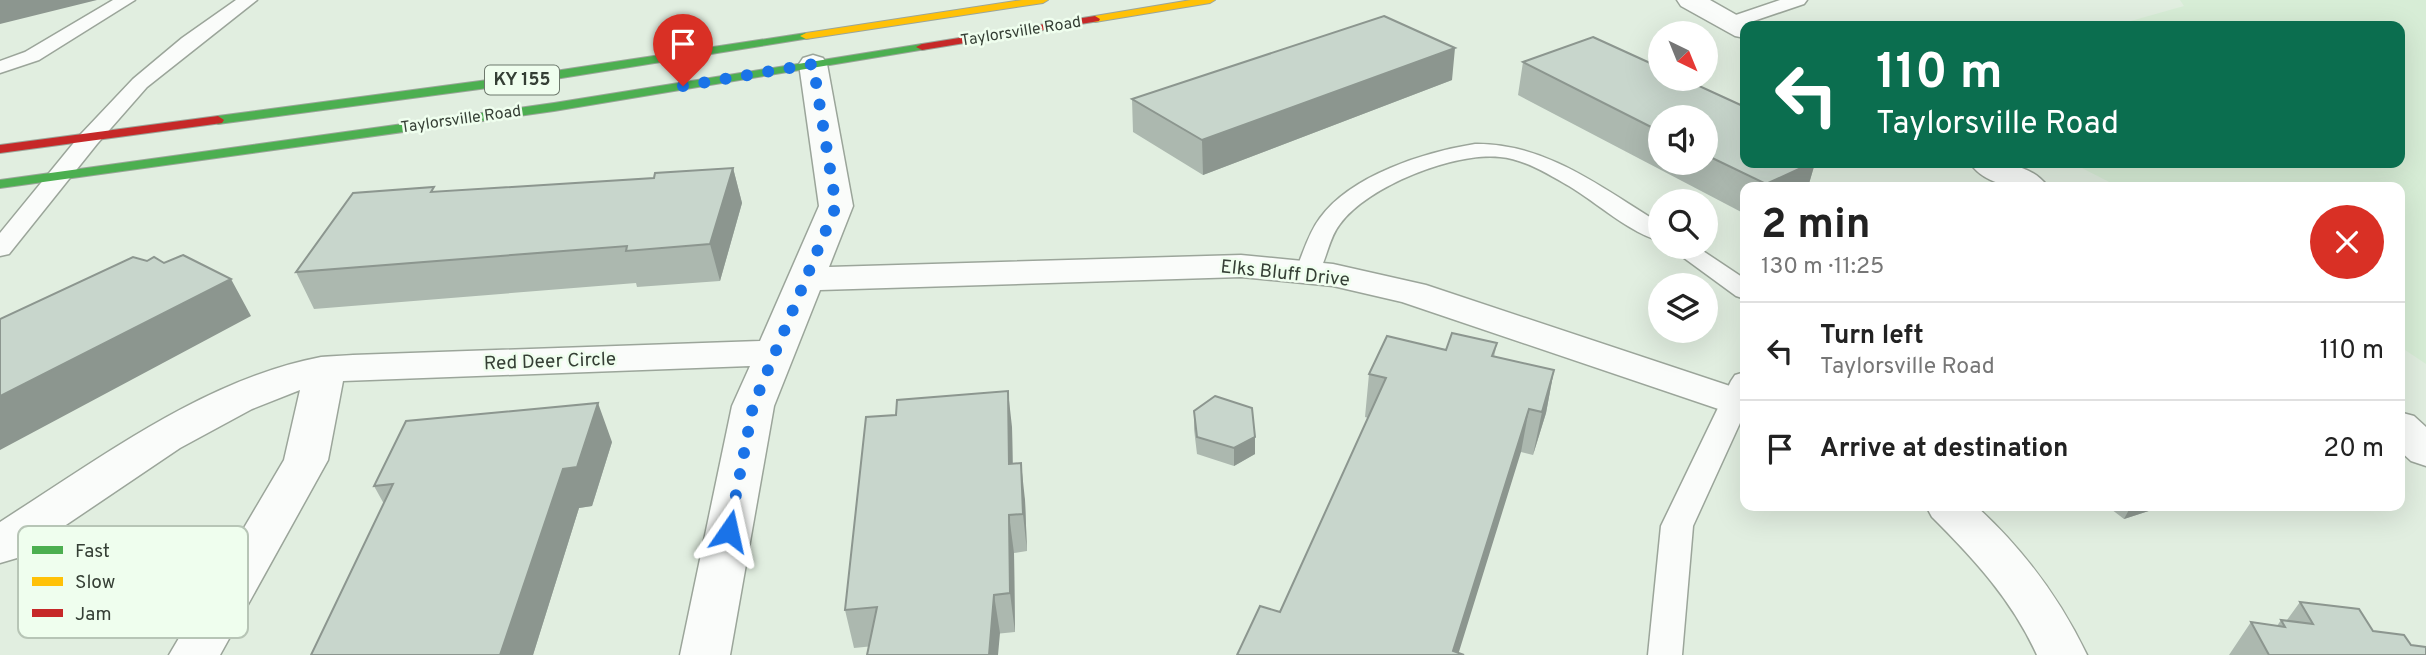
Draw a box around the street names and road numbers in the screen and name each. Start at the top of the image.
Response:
street label: Taylorsville Road [959,13,1083,51]
road number: KY 155 [485,66,559,94]
street label: Taylorsville Road [399,102,523,138]
street label: Elks Bluff Drive [1219,255,1351,293]
street label: Red Deer Circle [484,348,616,376]

